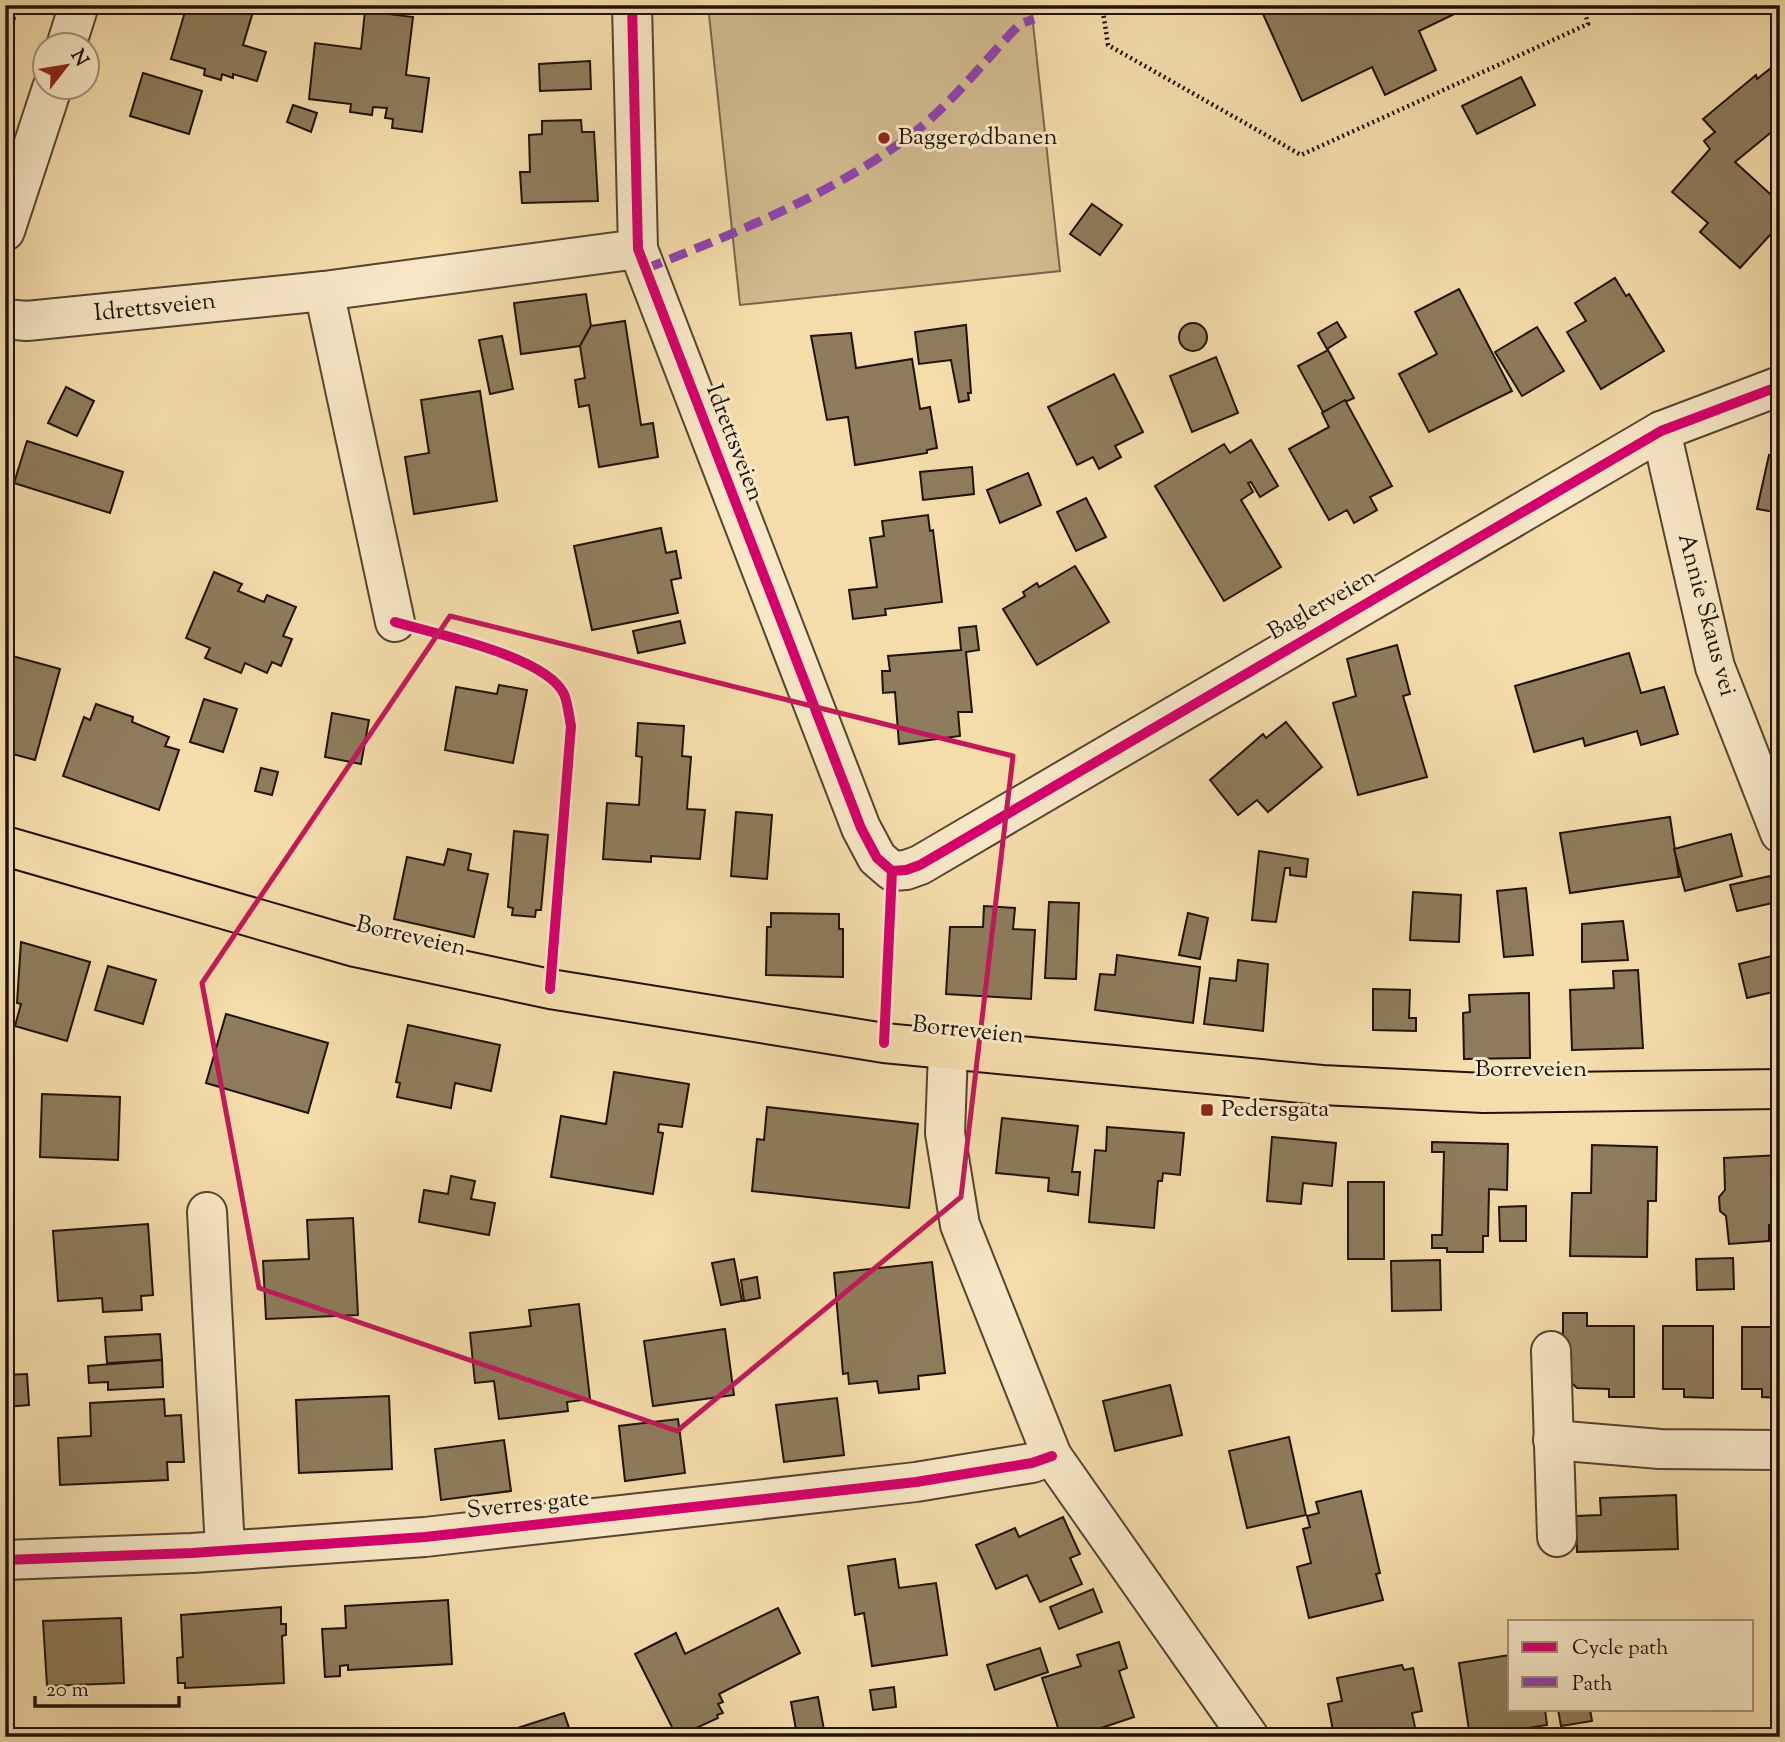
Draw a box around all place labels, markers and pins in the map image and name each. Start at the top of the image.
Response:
place label: Baggerødbanen [898,121,1058,155]
marker: Baggerødbanen [876,130,892,146]
place label: Pedersgata [1221,1093,1329,1127]
marker: Pedersgata [1199,1102,1215,1118]

